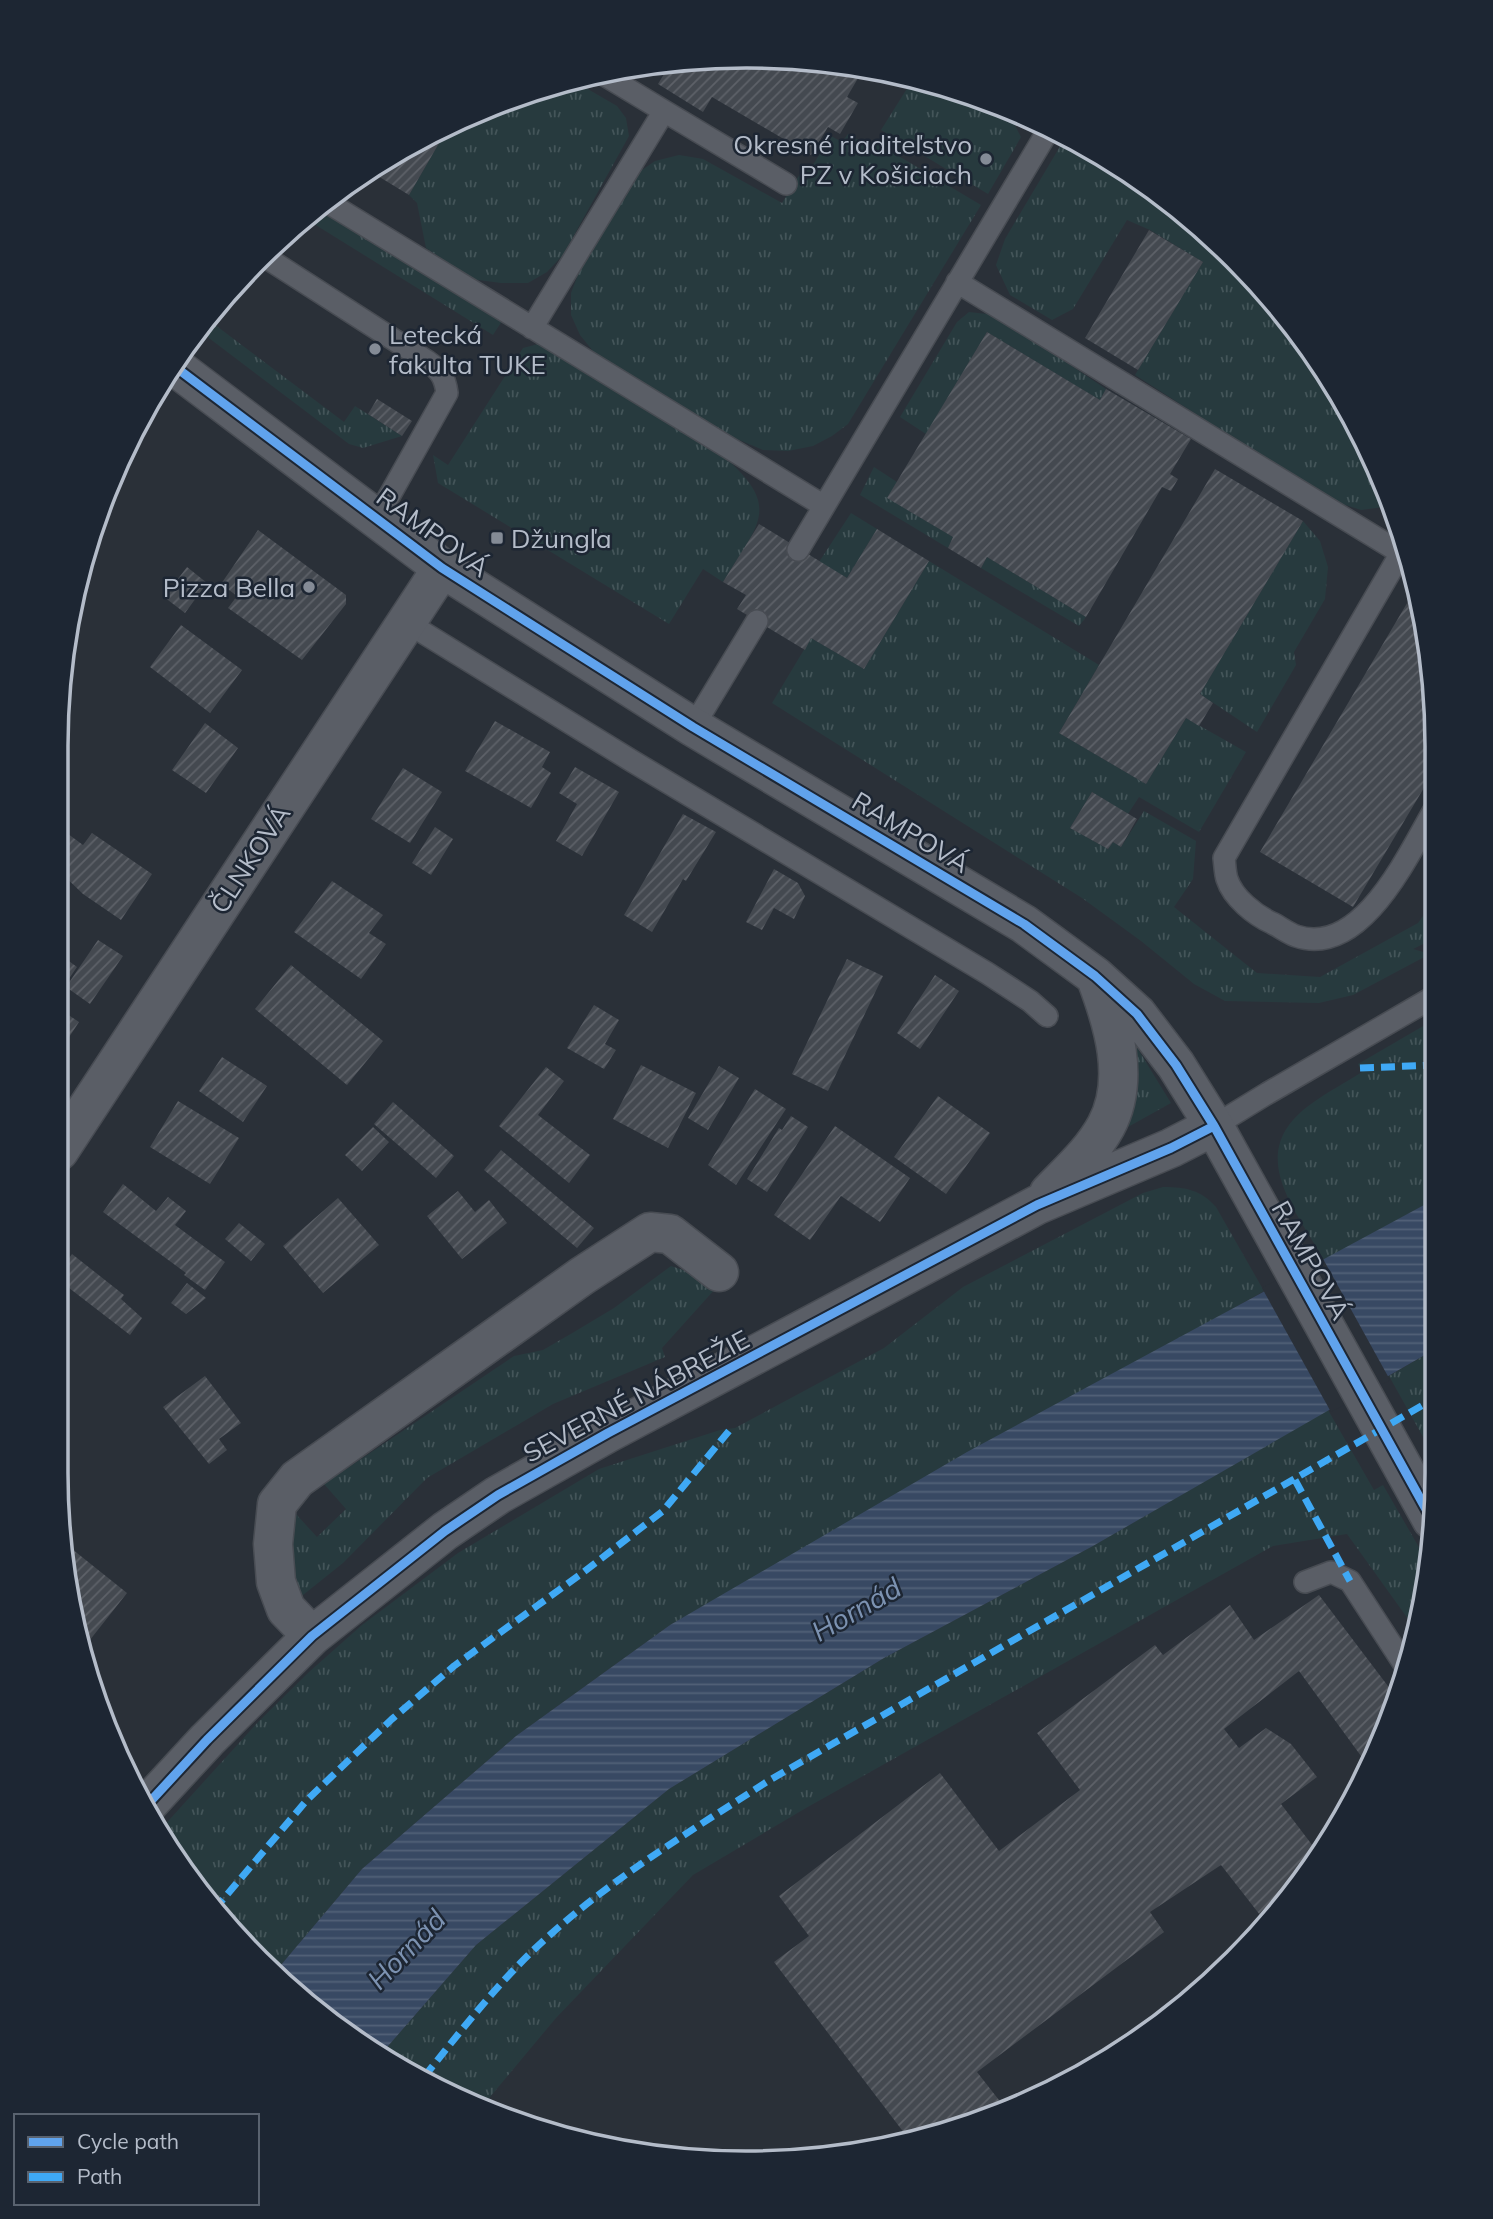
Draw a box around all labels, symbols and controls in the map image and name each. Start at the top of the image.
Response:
place label: Okresné riaditeľstvo PZ v Košiciach [733,128,972,191]
marker: Okresné riaditeľstvo PZ v Košiciach [978,151,994,167]
place label: Letecká fakulta TUKE [389,318,546,381]
marker: Letecká fakulta TUKE [367,341,383,357]
street label: RAMPOVÁ [370,480,496,584]
place label: Džungľa [511,522,612,555]
marker: Džungľa [489,530,505,546]
place label: Pizza Bella [163,571,295,604]
marker: Pizza Bella [301,579,317,595]
street label: RAMPOVÁ [846,784,976,880]
street label: ČLNKOVÁ [203,799,297,919]
street label: RAMPOVÁ [1265,1195,1357,1325]
street label: SEVERNÉ NÁBREŽIE [517,1322,755,1470]
water label: Hornád [805,1569,907,1649]
water label: Hornád [360,1902,453,1996]
legend [14,2114,259,2205]
text: Cycle path [77,2128,179,2154]
text: Path [77,2163,122,2189]

